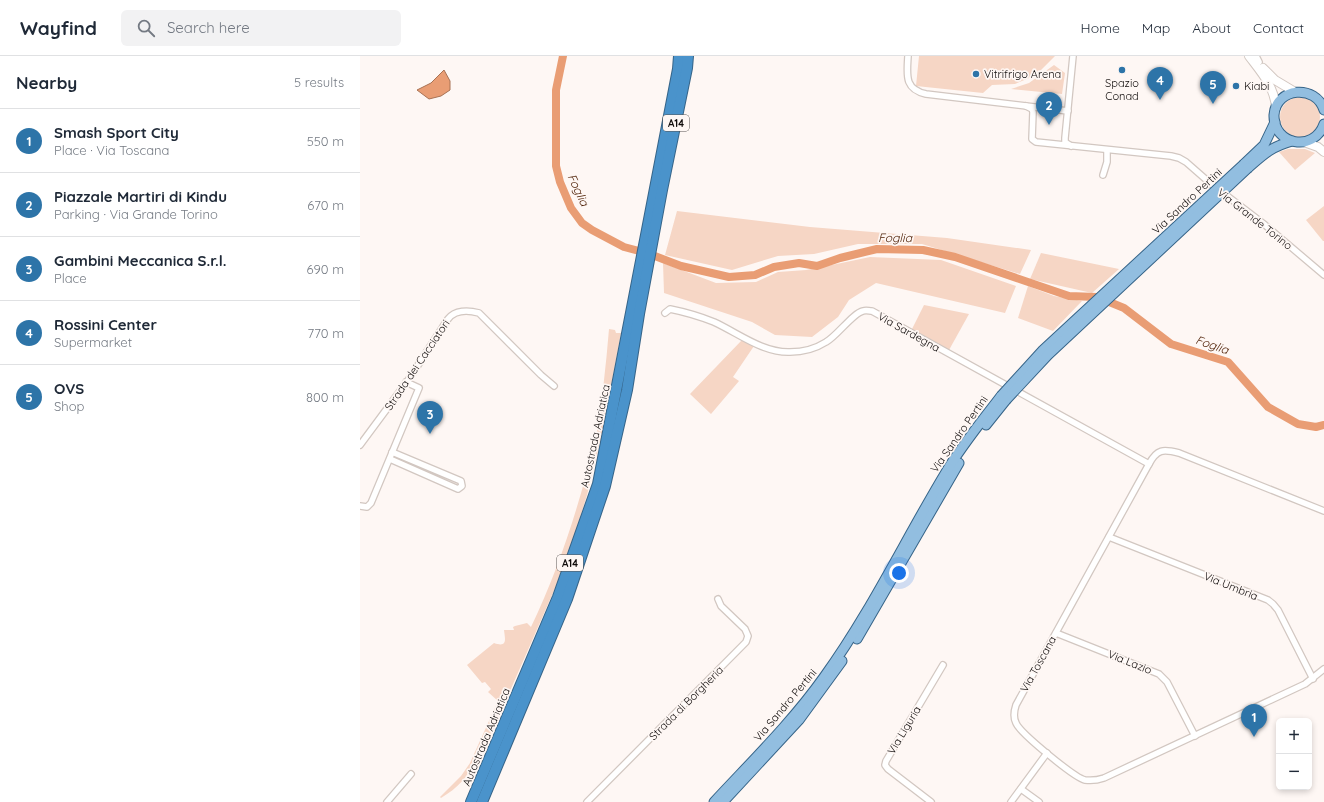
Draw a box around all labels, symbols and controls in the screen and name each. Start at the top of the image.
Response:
search box [121,10,401,46]
text: Wayfind [20,16,97,40]
icon: search [135,17,157,39]
text: Search here [167,18,250,37]
text: Home [1081,19,1120,37]
text: Map [1142,19,1170,37]
text: About [1192,19,1231,37]
text: Contact [1253,19,1304,37]
marker: Spazio Conad [1117,65,1127,75]
place label: Vitrifrigo Arena [984,67,1061,81]
pin: 4 [1147,67,1173,100]
marker: Vitrifrigo Arena [971,69,981,79]
pin: 5 [1200,71,1226,104]
text: Nearby [16,72,77,93]
text: 5 results [294,74,344,90]
place label: Spazio Conad [1105,76,1139,103]
place label: Kiabi [1244,79,1269,93]
marker: Kiabi [1231,81,1241,91]
pin: 2 [1036,92,1062,125]
road number: A14 [663,115,689,131]
text: Smash Sport City [54,123,179,142]
text: 1 [26,133,32,149]
text: 550 m [307,133,344,149]
text: Place · Via Toscana [54,142,169,158]
street label: Via Sandro Pertini [1149,165,1225,237]
water label: Foglia [564,171,593,209]
street label: Via Grande Torino [1215,185,1296,253]
text: Piazzale Martiri di Kindu [54,187,227,206]
text: 2 [25,197,33,213]
text: 670 m [307,197,344,213]
text: Parking · Via Grande Torino [54,206,218,222]
water label: Foglia [878,230,913,245]
text: Gambini Meccanica S.r.l. [54,251,227,270]
text: 3 [26,261,32,277]
text: 690 m [307,261,344,277]
text: Place [54,270,87,286]
street label: Via Sardegna [875,309,943,355]
text: Rossini Center [54,315,157,334]
street label: Strada dei Cacciatori [381,317,453,413]
text: 4 [25,325,33,341]
text: 770 m [308,325,344,341]
water label: Foglia [1194,332,1231,357]
text: Supermarket [54,334,132,350]
text: OVS [54,379,84,398]
street label: Autostrada Adriatica [577,383,613,489]
text: 5 [25,389,33,405]
text: 800 m [306,389,344,405]
street label: Via Sandro Pertini [927,393,991,475]
text: Shop [54,398,84,414]
pin: 3 [417,401,443,434]
road number: A14 [557,555,583,571]
your location [889,563,909,583]
street label: Via Umbria [1202,569,1260,603]
street label: Via Toscana [1017,634,1059,694]
street label: Via Lazio [1106,647,1154,677]
street label: Strada di Borgheria [646,663,726,743]
street label: Via Sandro Pertini [751,666,819,744]
street label: Autostrada Adriatica [459,686,513,788]
street label: Via Liguria [884,703,924,757]
pin: 1 [1241,704,1267,737]
map controls [1276,718,1312,790]
button: + [1276,718,1312,754]
button: − [1276,754,1312,790]

